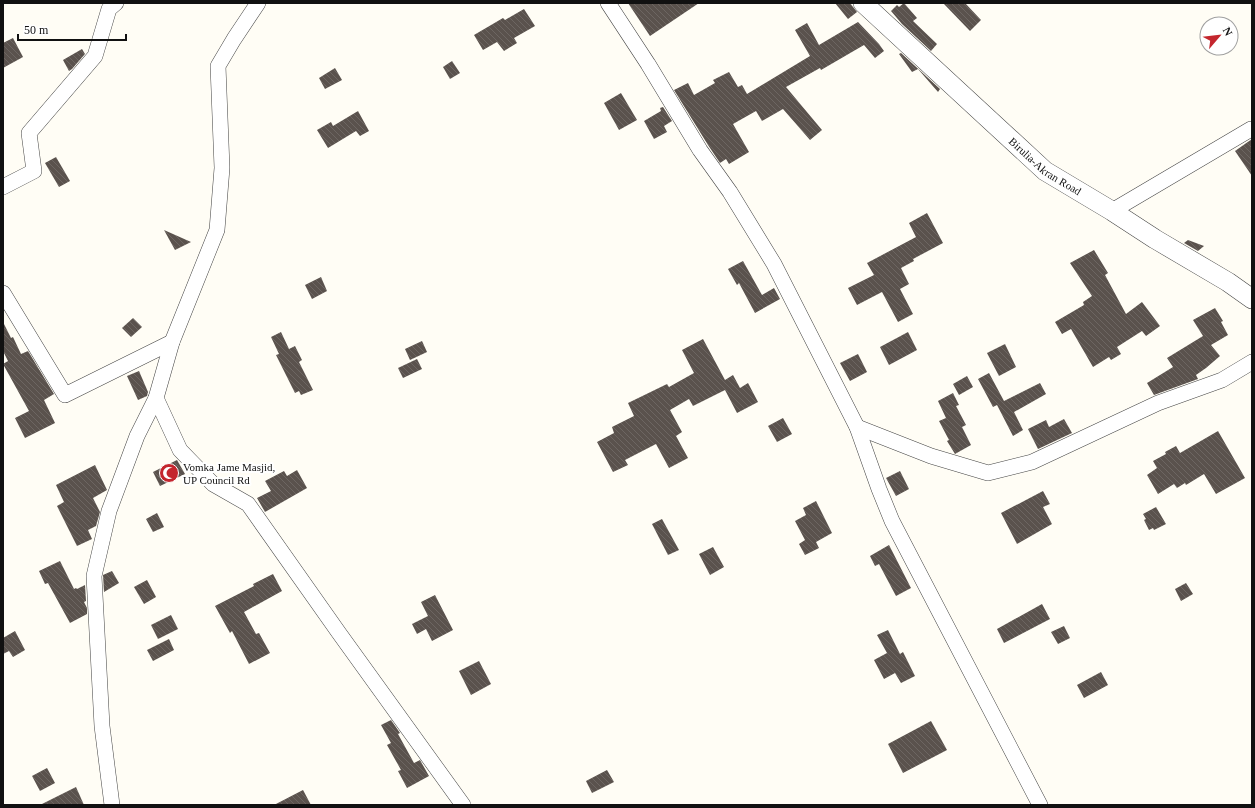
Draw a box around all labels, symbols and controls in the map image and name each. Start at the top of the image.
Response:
scale bar [18,16,126,42]
north arrow [1199,16,1239,56]
text: 50 m [24,23,49,37]
text: N [1221,25,1235,38]
street label: Birulia-Akran Road [1007,135,1084,198]
place label: Vomka Jame Masjid, UP Council Rd [183,461,276,486]
mosque icon: Vomka Jame Masjid, UP Council Rd [158,462,180,484]

